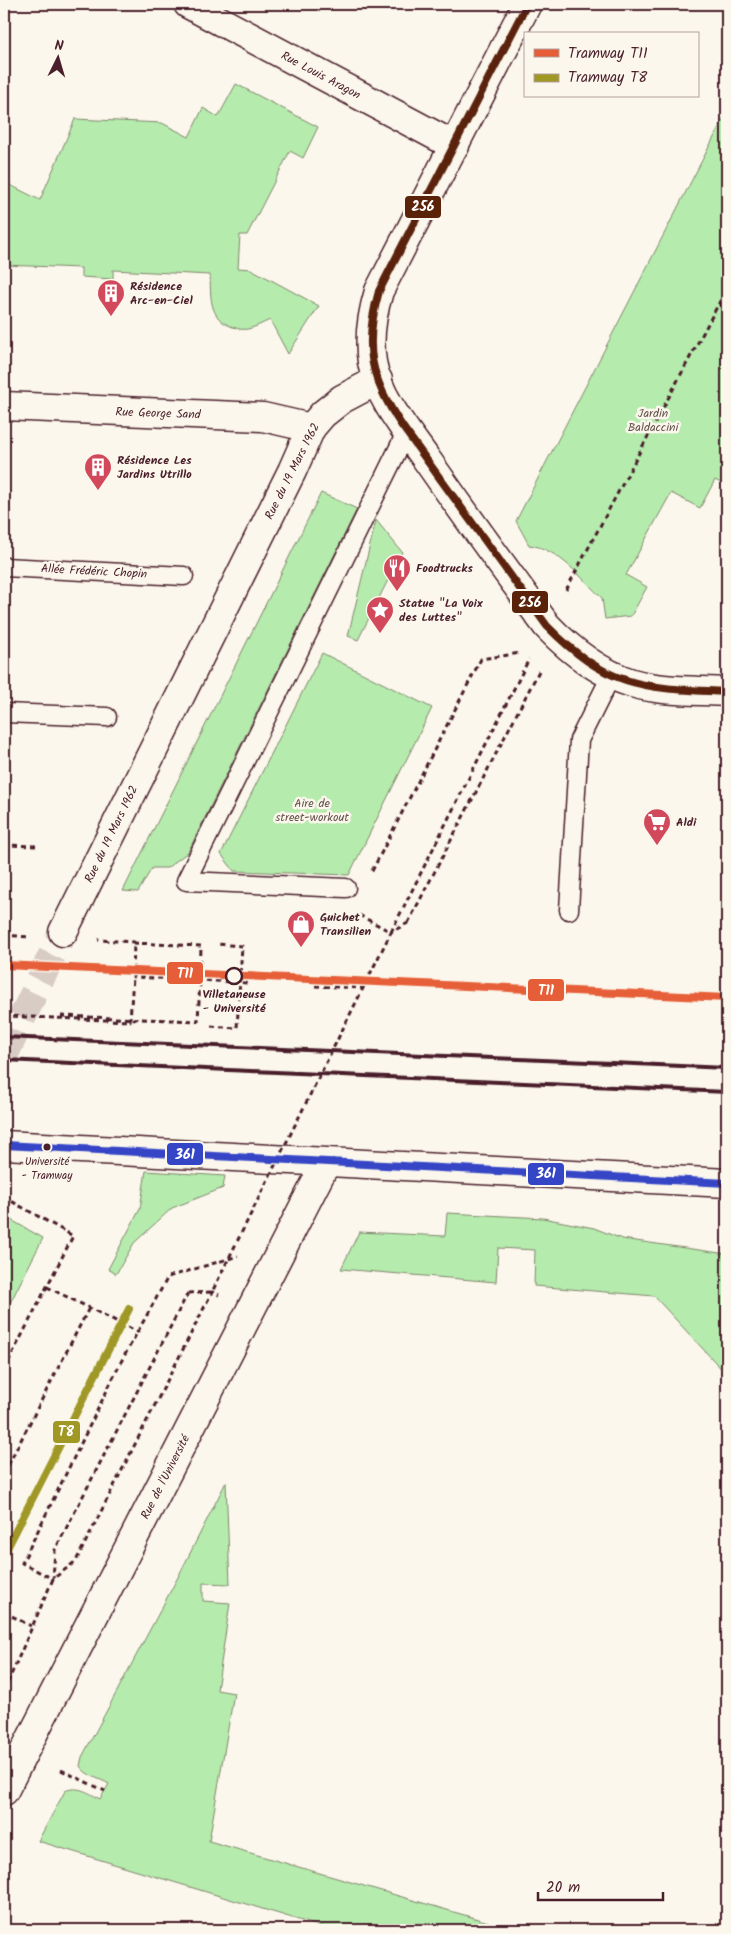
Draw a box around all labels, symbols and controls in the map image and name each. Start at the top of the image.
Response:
north arrow [32,32,82,82]
legend [524,32,698,98]
text: N [54,35,65,57]
text: Tramway T11 [568,42,648,66]
street label: Rue Louis Aragon [277,46,364,104]
text: Tramway T8 [568,66,648,90]
line badge: 256 [404,195,442,219]
text: 256 [412,196,435,218]
place label: Résidence Arc-en-Ciel [130,277,193,310]
building icon: Résidence Arc-en-Ciel [96,278,126,317]
street label: Rue George Sand [115,403,202,425]
park label: Jardin Baldaccini [628,404,679,437]
street label: Rue du 19 Mars 1962 [260,420,325,523]
place label: Résidence Les Jardins Utrillo [117,451,192,484]
building icon: Résidence Les Jardins Utrillo [83,452,113,491]
restaurant icon: Foodtrucks [382,553,412,592]
street label: Allée Frédéric Chopin [40,559,148,584]
place label: Foodtrucks [416,559,473,578]
line badge: 256 [511,590,549,614]
text: 256 [519,592,542,614]
place label: Statue "La Voix des Luttes" [399,594,483,627]
place icon: Statue "La Voix des Luttes" [365,595,395,634]
street label: Rue du 19 Mars 1962 [80,782,143,886]
park label: Aire de street-workout [275,794,349,827]
supermarket icon: Aldi [642,807,672,846]
place label: Aldi [676,813,697,832]
place label: Guichet Transilien [320,908,372,941]
shop icon: Guichet Transilien [286,909,316,948]
line badge: T11 [166,961,204,985]
text: T11 [177,963,194,985]
marker: Villetaneuse - Université [225,967,243,985]
line badge: T11 [527,978,565,1002]
text: T11 [538,980,555,1002]
place label: Villetaneuse - Université [202,985,266,1018]
marker: Université - Tramway [42,1142,52,1152]
line badge: 361 [166,1142,204,1166]
text: 361 [174,1144,196,1166]
place label: Université - Tramway [22,1153,73,1185]
line badge: 361 [527,1162,565,1186]
text: 361 [535,1163,557,1185]
line badge: T8 [52,1420,81,1444]
text: T8 [58,1421,75,1443]
street label: Rue de l'Université [136,1431,195,1523]
scale bar [538,1869,664,1901]
text: 20 m [546,1876,580,1900]

